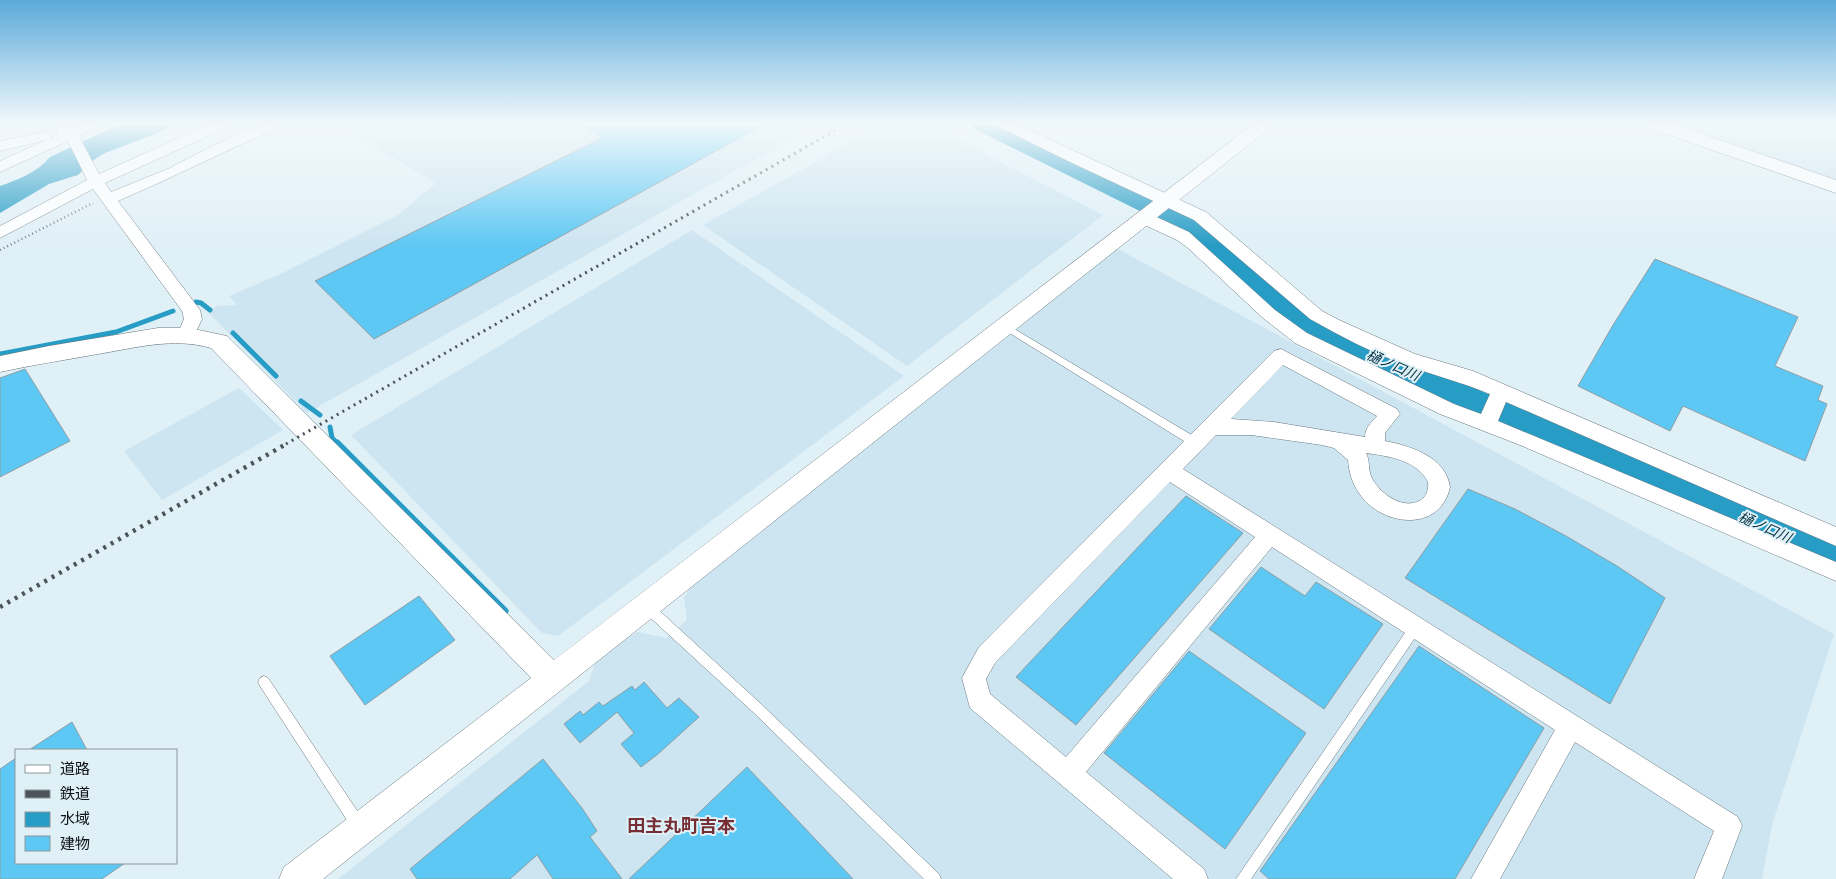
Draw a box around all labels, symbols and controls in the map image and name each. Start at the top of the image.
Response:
water label: 樋ノ口川 [1364,346,1424,385]
water label: 樋ノ口川 [1736,508,1796,547]
legend [15,749,178,864]
text: 道路 [60,760,90,778]
text: 鉄道 [60,785,90,803]
text: 水域 [60,810,90,828]
district label: 田主丸町吉本 [627,815,735,836]
text: 建物 [60,835,90,853]

